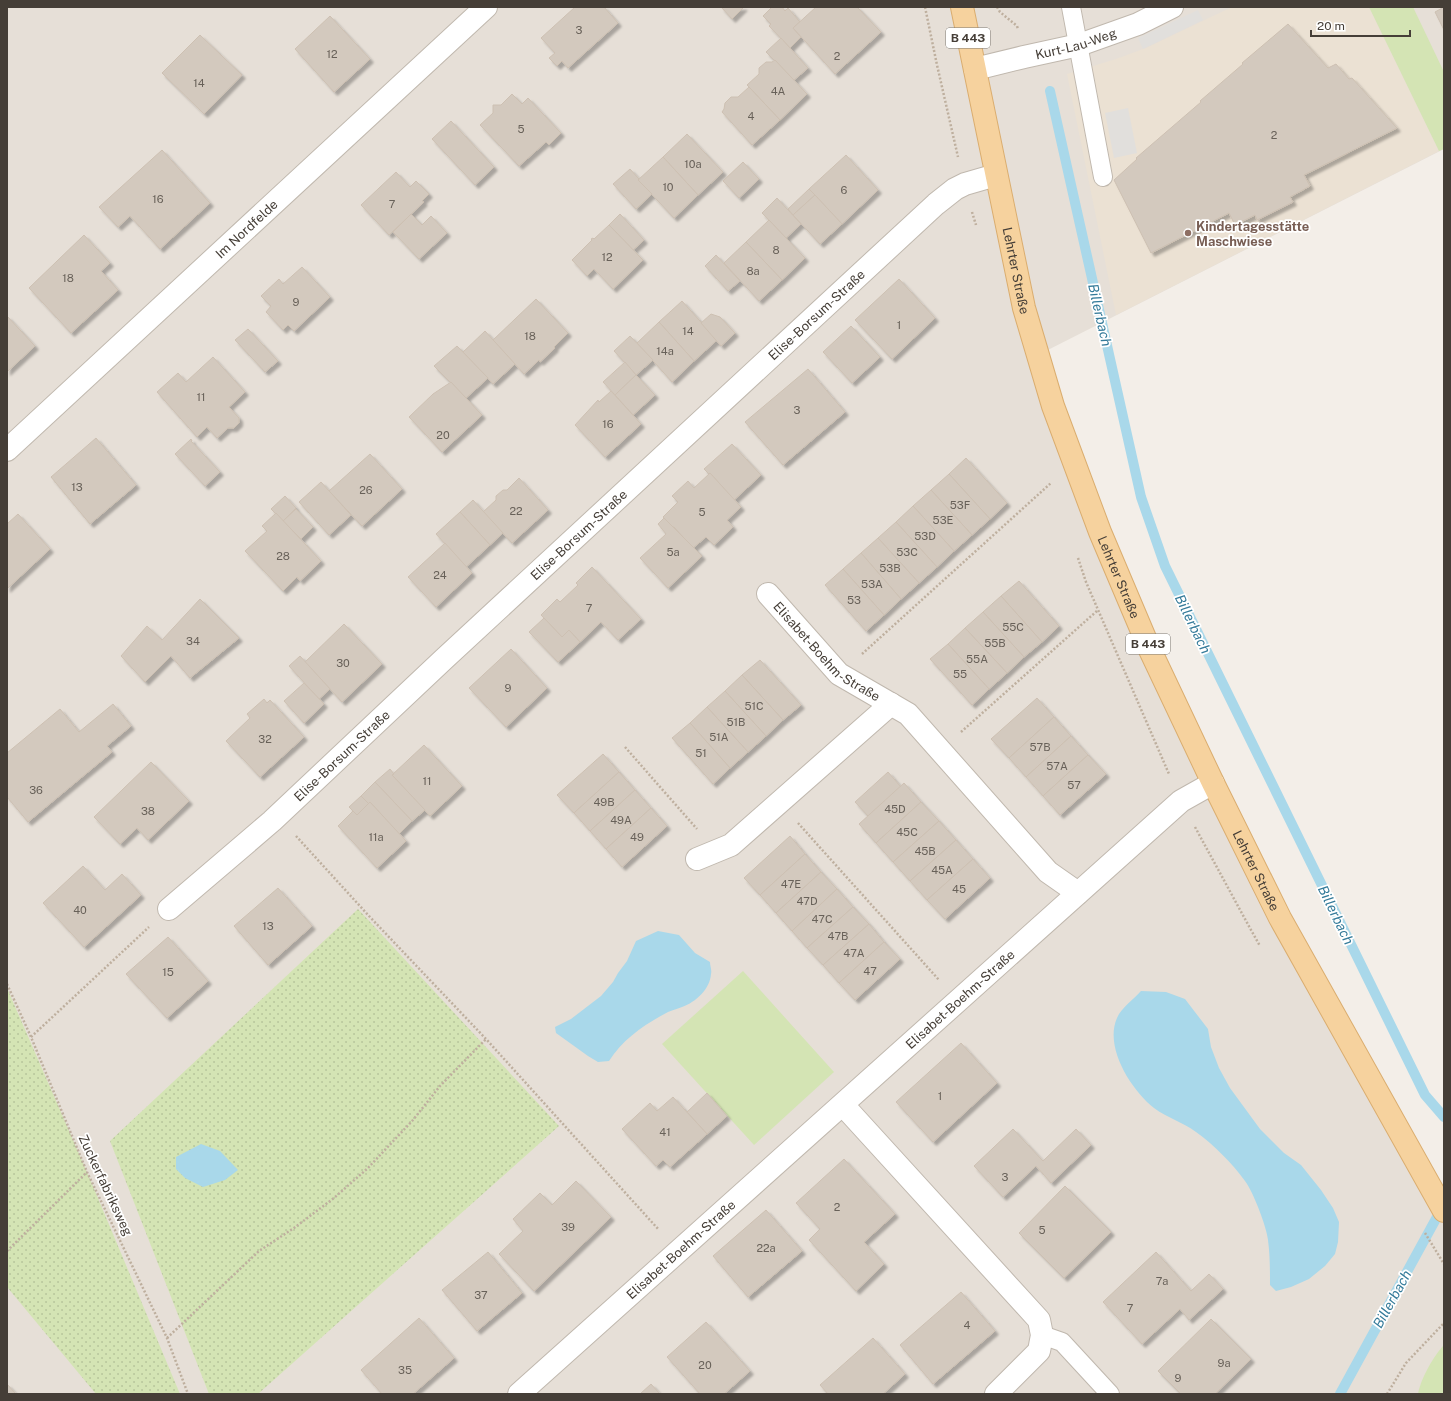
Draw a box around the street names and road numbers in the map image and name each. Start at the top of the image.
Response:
street label: Kurt-Lau-Weg [1034,25,1119,62]
road number: B 443 [946,28,990,48]
street label: Im Nordfelde [213,197,281,261]
street label: Lehrter Straße [1000,226,1032,316]
street label: Elise-Borsum-Straße [765,267,868,363]
street label: Elise-Borsum-Straße [528,487,630,583]
street label: Lehrter Straße [1095,534,1143,621]
street label: Elisabet-Boehm-Straße [770,599,883,704]
road number: B 443 [1126,634,1170,654]
street label: Elise-Borsum-Straße [291,707,393,804]
street label: Lehrter Straße [1230,828,1282,914]
street label: Elisabet-Boehm-Straße [903,947,1018,1052]
street label: Zuckerfabriksweg [76,1132,136,1238]
street label: Elisabet-Boehm-Straße [624,1197,738,1302]

